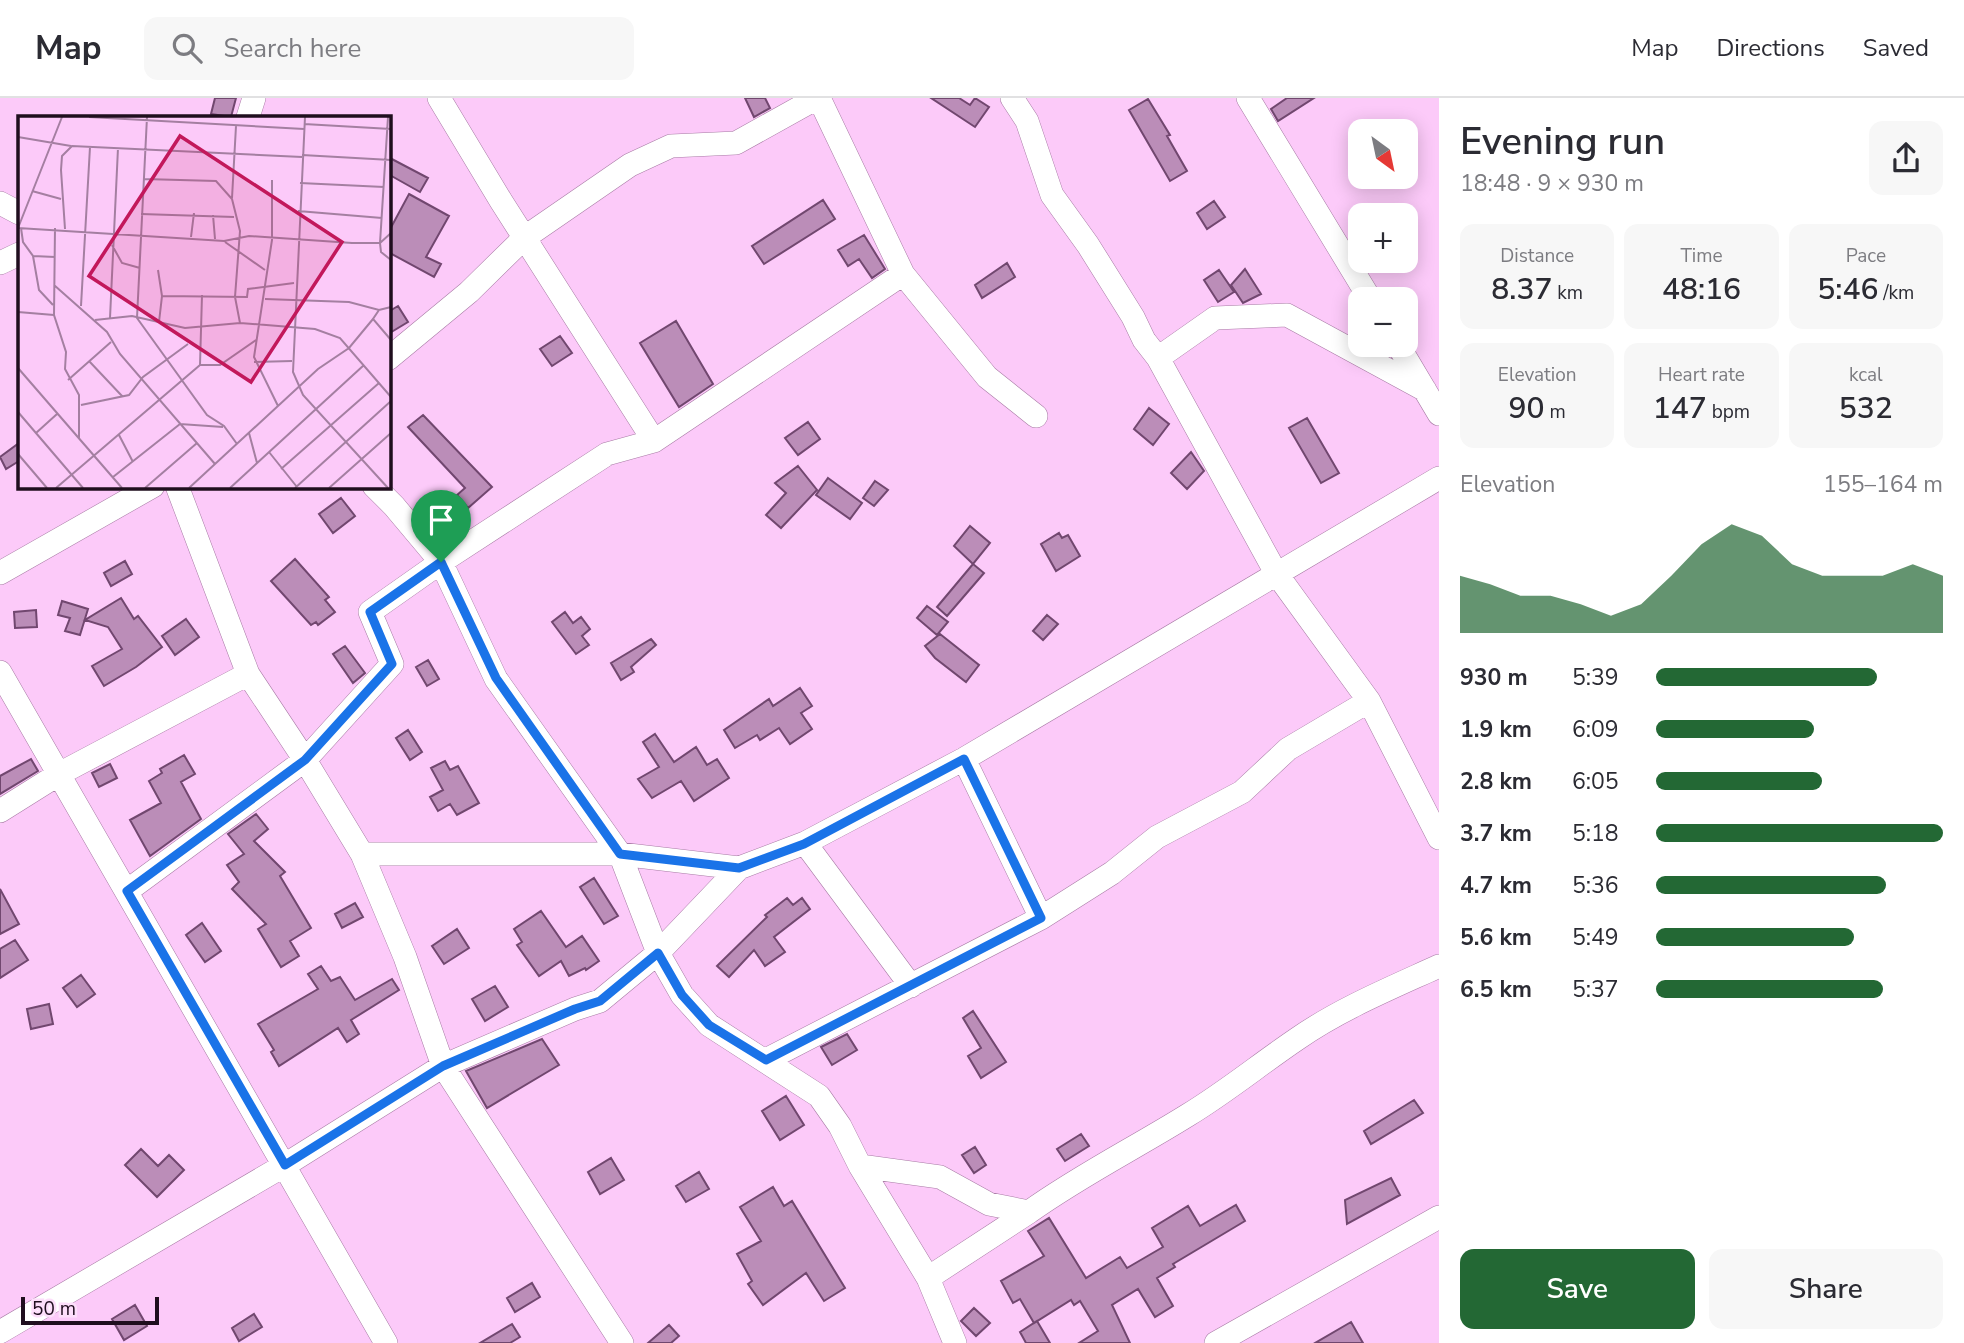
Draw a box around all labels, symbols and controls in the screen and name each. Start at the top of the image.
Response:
search box [144,17,634,80]
text: Map [35,26,102,71]
icon: search [168,29,206,67]
text: Search here [224,31,361,66]
text: Map [1631,32,1678,64]
text: Directions [1716,32,1825,64]
text: Saved [1863,32,1929,64]
inset map [18,116,390,488]
text: Evening run [1460,116,1665,167]
north arrow [1348,119,1418,189]
map controls [1348,119,1418,357]
button: share [1869,121,1943,195]
text: 18:48 · 9 × 930 m [1460,168,1644,199]
button: + [1348,203,1418,273]
text: Distance [1500,243,1574,269]
text: Time [1680,243,1723,269]
text: Pace [1846,243,1886,269]
text: 8.37 [1491,269,1552,310]
text: 48:16 [1662,269,1741,310]
text: 5:46 [1817,269,1878,310]
text: km [1552,280,1583,306]
text: /km [1878,280,1914,306]
button: − [1348,287,1418,357]
text: Elevation [1498,362,1577,388]
text: Heart rate [1658,362,1745,388]
text: kcal [1849,362,1883,388]
text: 90 [1509,388,1545,429]
text: 147 [1653,388,1707,429]
text: 532 [1839,388,1893,429]
text: m [1545,399,1566,425]
text: bpm [1707,399,1750,425]
text: Elevation [1460,469,1555,500]
text: 155–164 m [1823,469,1943,500]
pin [411,490,471,562]
icon: arrive [422,501,460,539]
text: 930 m [1460,662,1528,693]
text: 5:39 [1572,662,1619,693]
text: 1.9 km [1460,714,1532,745]
text: 6:09 [1572,714,1619,745]
text: 2.8 km [1460,766,1532,797]
text: 6:05 [1572,766,1619,797]
text: 3.7 km [1460,818,1532,849]
text: 5:18 [1572,818,1619,849]
text: 4.7 km [1460,870,1532,901]
text: 5:36 [1572,870,1619,901]
text: 5.6 km [1460,922,1532,953]
text: 5:49 [1572,922,1619,953]
text: 6.5 km [1460,974,1532,1005]
text: 5:37 [1572,974,1619,1005]
button: Save [1460,1249,1695,1329]
button: Share [1709,1249,1943,1329]
scale bar [21,1294,159,1326]
text: 50 m [32,1296,76,1322]

